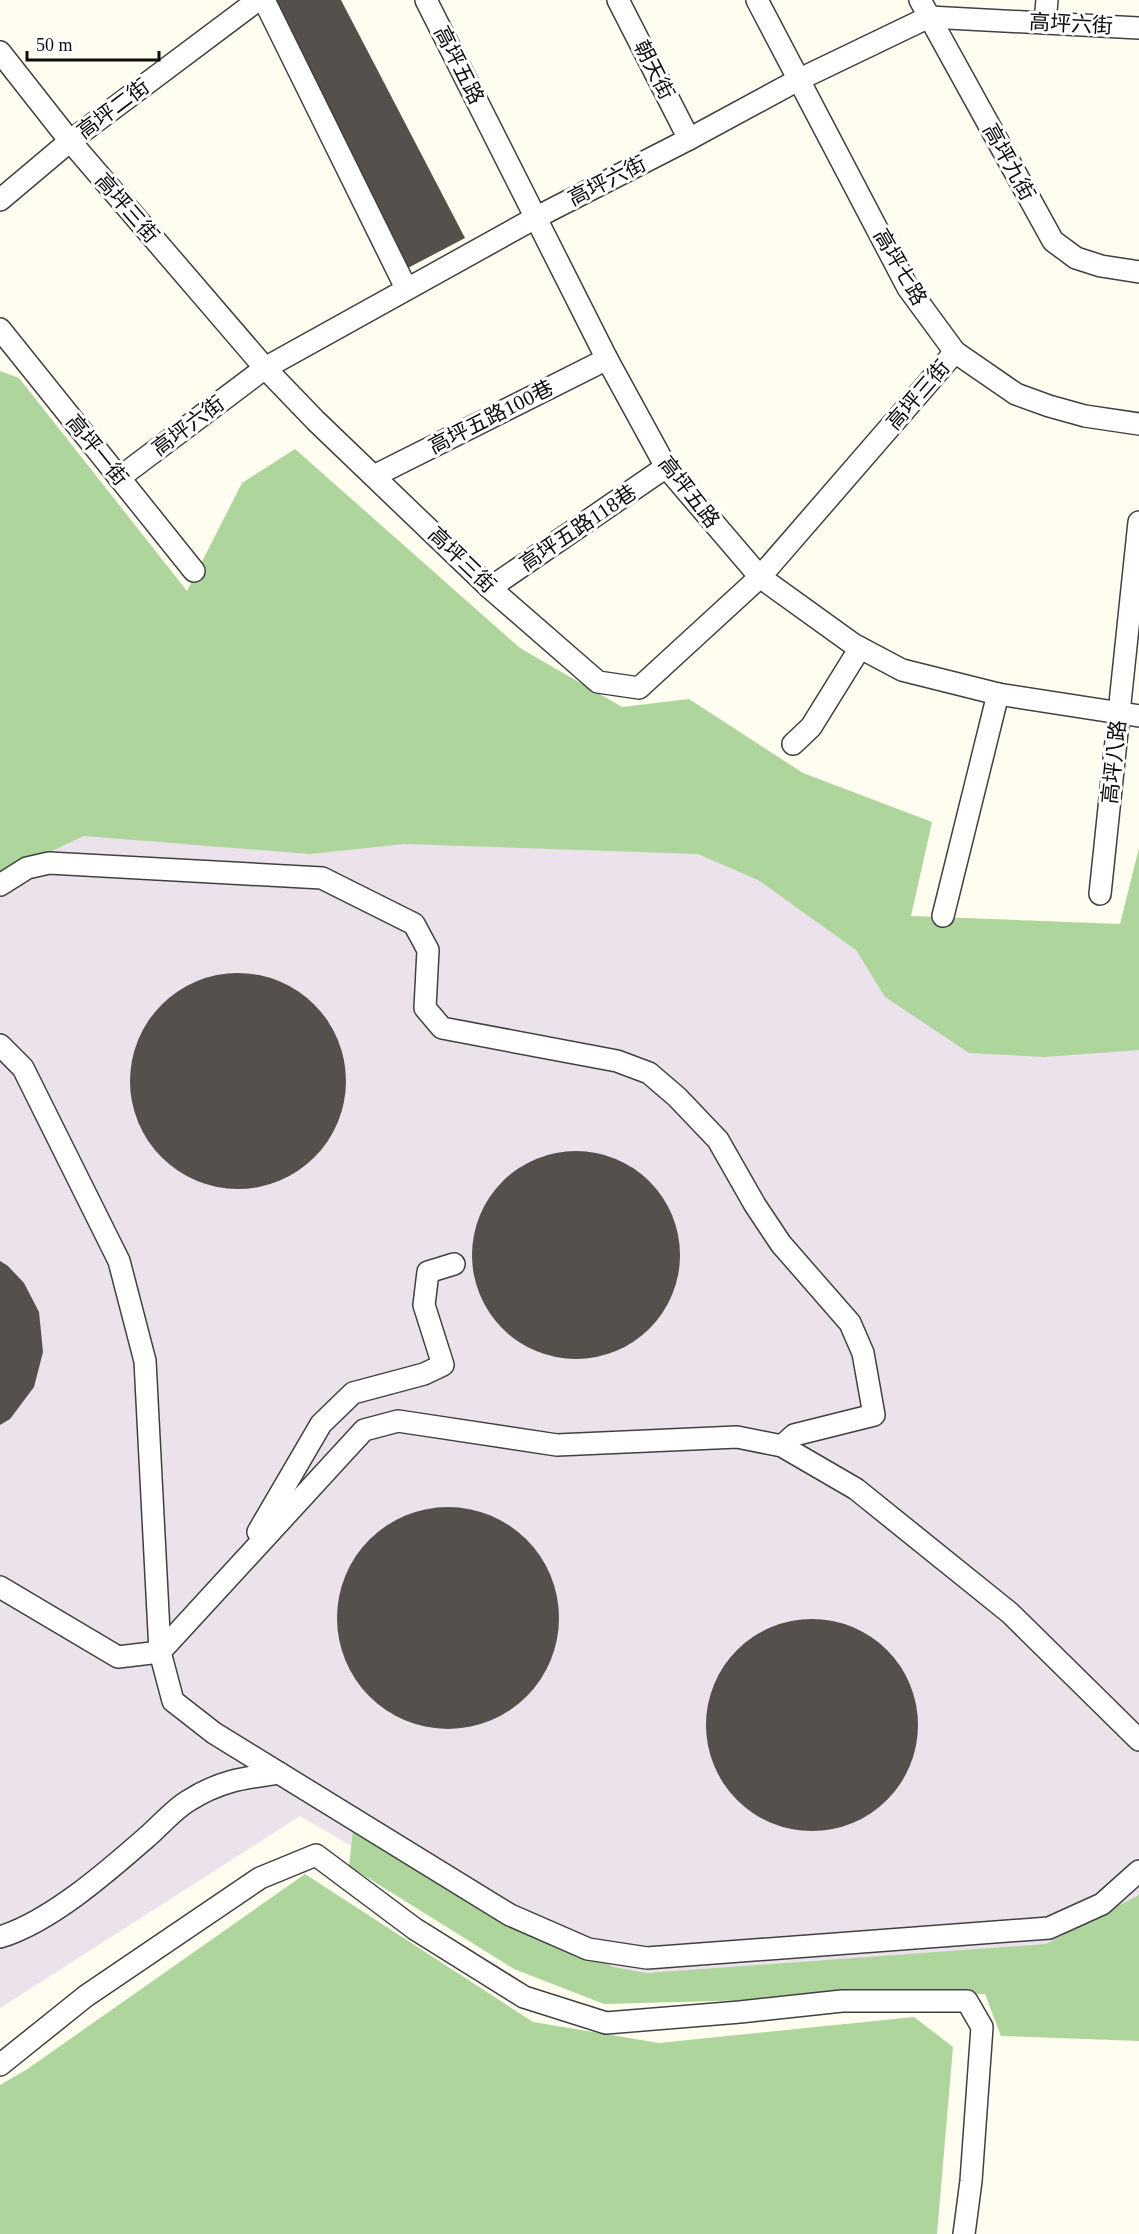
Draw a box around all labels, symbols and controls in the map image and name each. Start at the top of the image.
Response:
street label: 高坪六街 [1028,10,1114,38]
street label: 高坪五路 [429,22,489,108]
scale bar [27,24,159,62]
text: 50 m [36,35,73,55]
street label: 朝天街 [629,36,679,104]
street label: 高坪二街 [72,74,154,144]
street label: 高坪九街 [978,119,1040,205]
street label: 高坪六街 [564,151,650,211]
street label: 高坪三街 [90,168,164,248]
street label: 高坪七路 [869,225,931,309]
street label: 高坪三街 [881,355,955,435]
street label: 高坪五路100巷 [425,375,557,459]
street label: 高坪六街 [147,391,229,461]
street label: 高坪一街 [61,410,133,490]
street label: 高坪五路 [654,452,724,532]
street label: 高坪五路118巷 [515,480,641,576]
street label: 高坪三街 [423,522,501,598]
street label: 高坪八路 [1098,719,1130,805]

